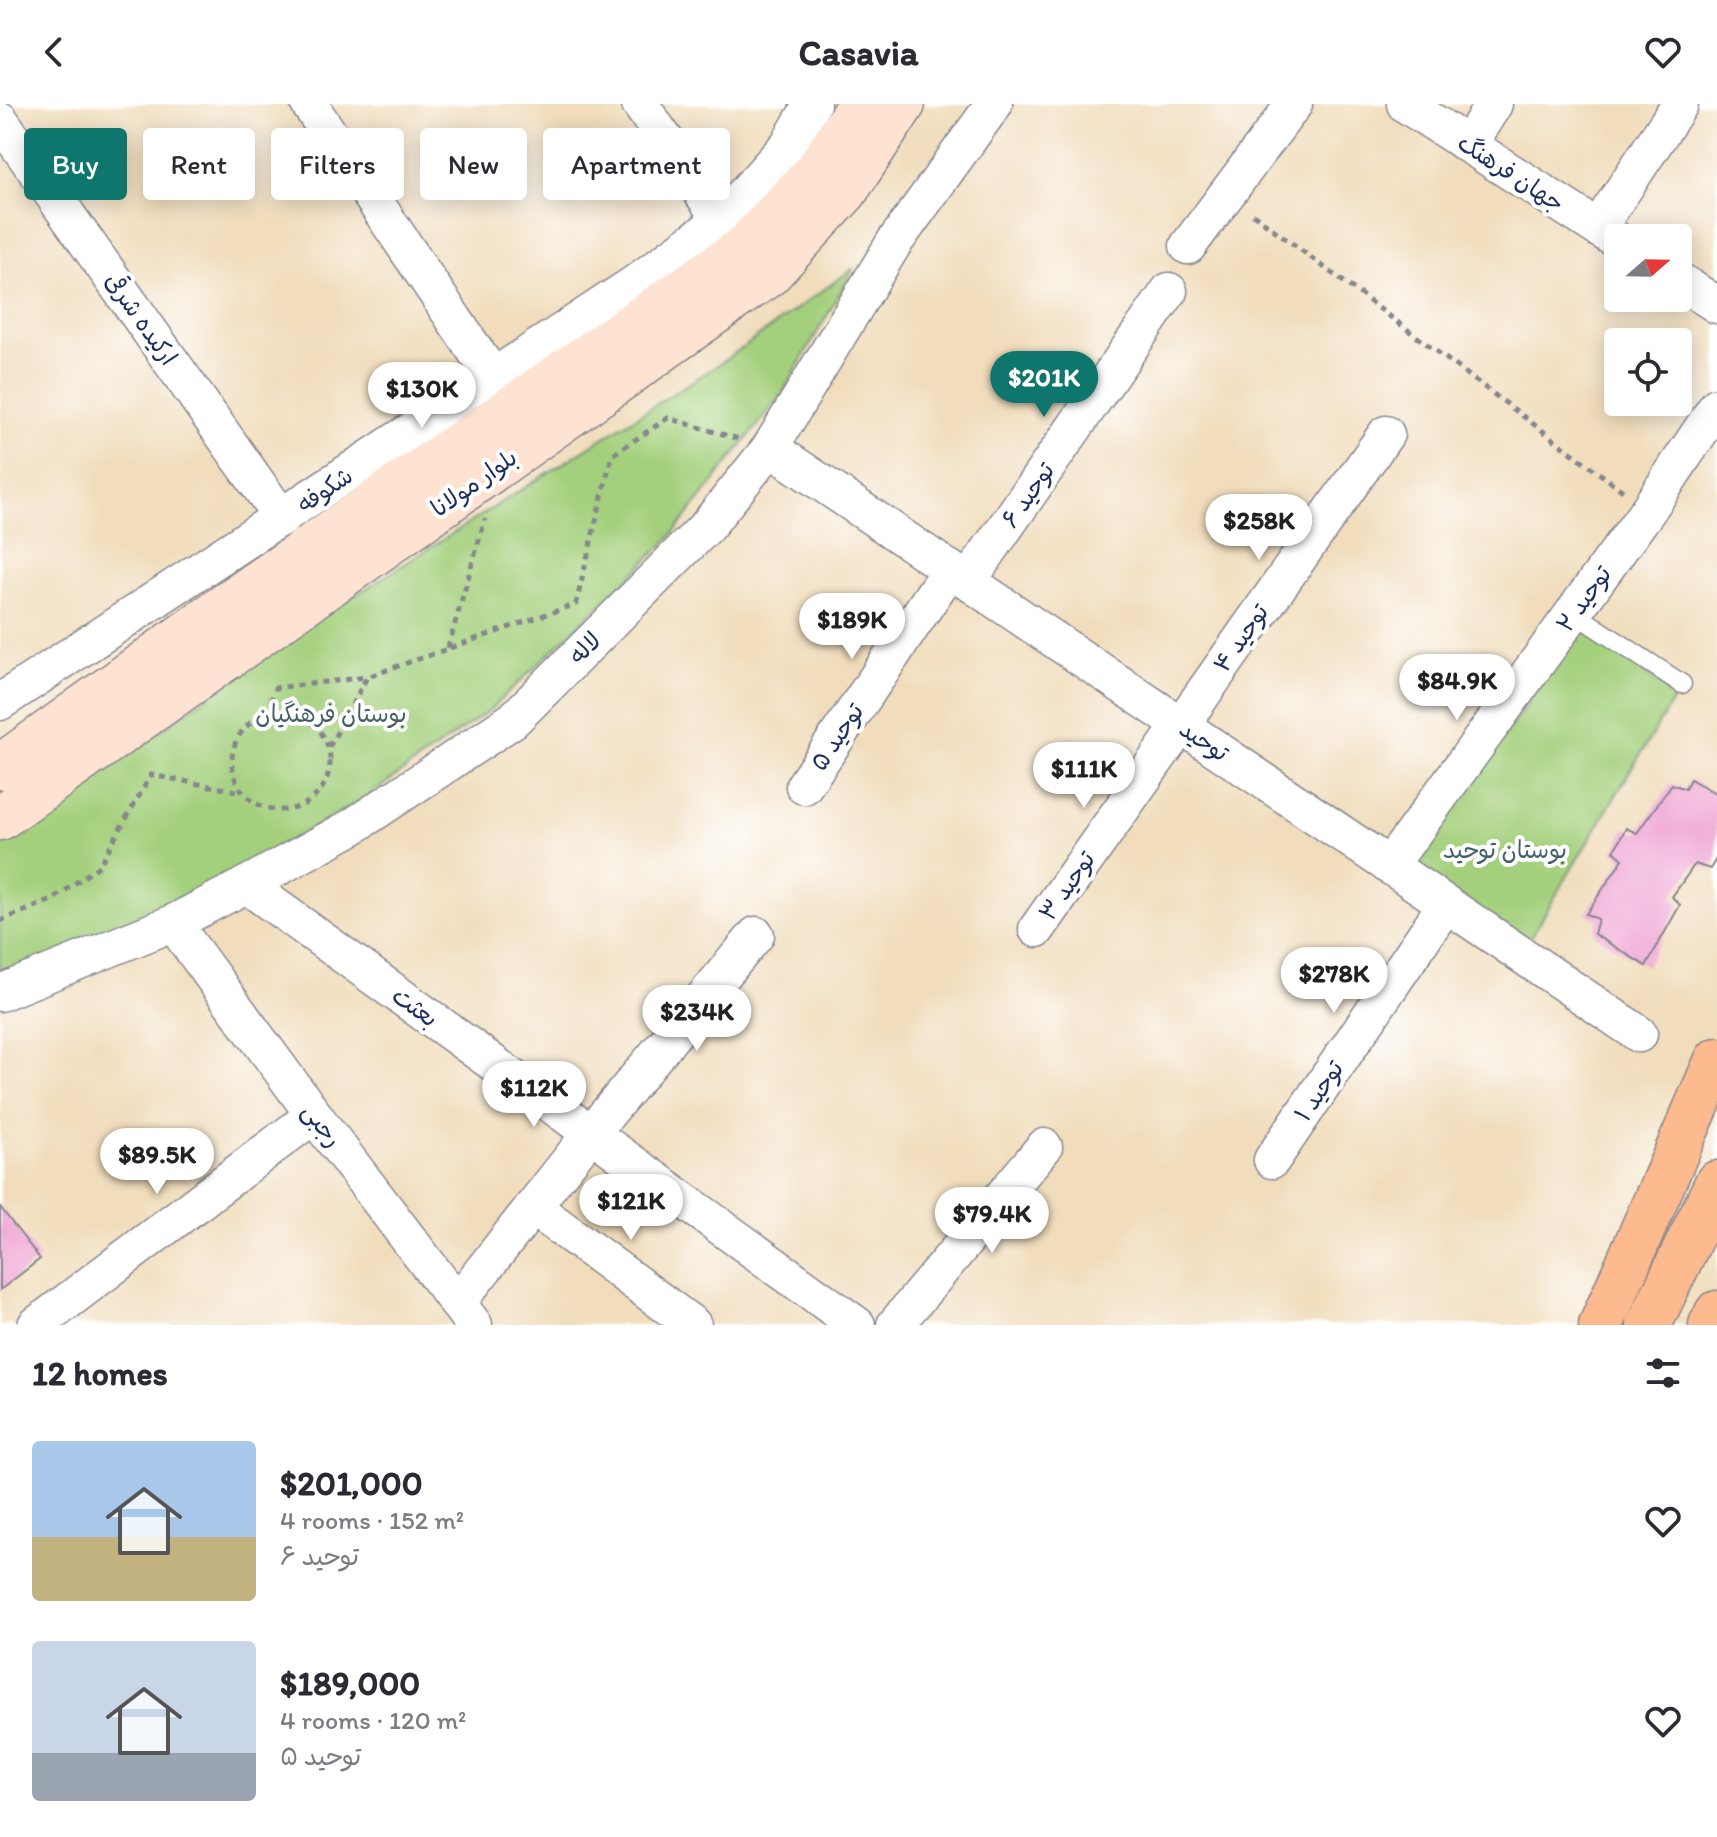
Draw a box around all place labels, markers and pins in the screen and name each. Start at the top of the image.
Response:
pin: $201K [988,351,1100,419]
pin: $130K [366,362,478,430]
pin: $258K [1203,494,1315,562]
pin: $189K [796,593,908,661]
pin: $84.9K [1392,654,1522,722]
pin: $111K [1028,742,1140,810]
pin: $278K [1278,947,1390,1015]
pin: $234K [641,985,753,1053]
pin: $112K [478,1061,590,1129]
pin: $89.5K [92,1128,222,1196]
pin: $121K [575,1174,687,1242]
pin: $79.4K [927,1187,1057,1255]

